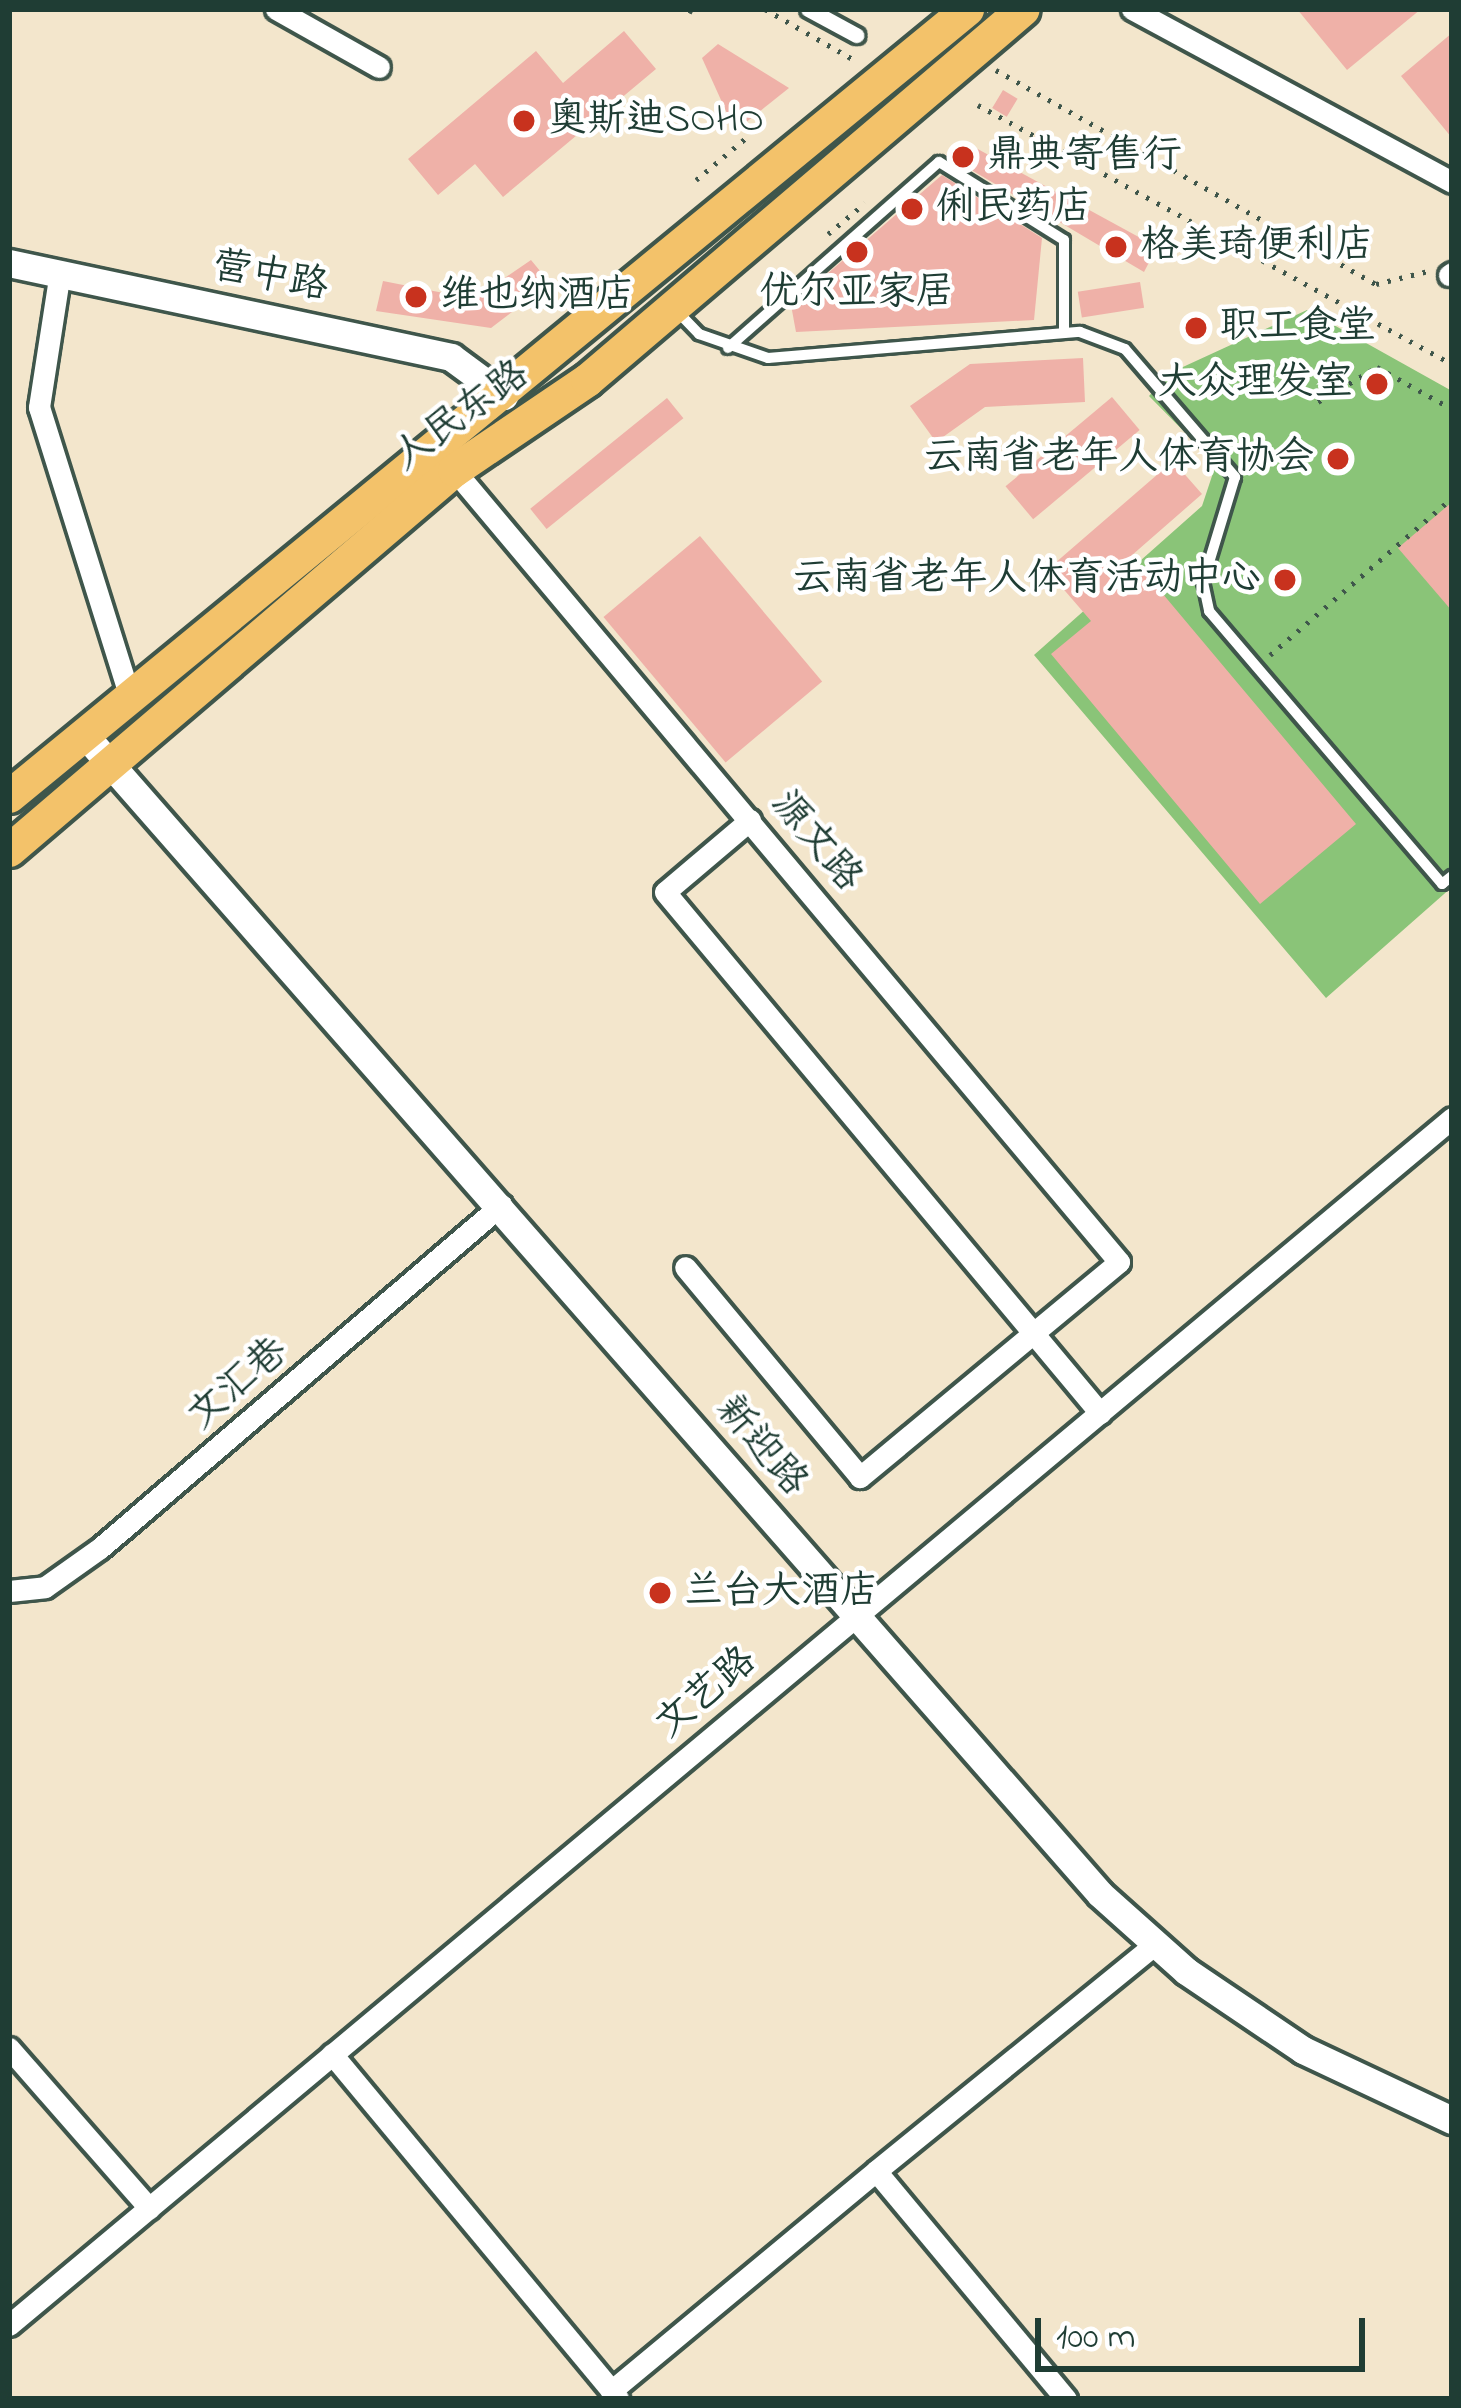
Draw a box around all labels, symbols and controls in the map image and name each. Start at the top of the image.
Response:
place label: 奥斯迪SOHO [548,98,764,144]
marker: 奥斯迪SOHO [511,108,537,134]
place label: 鼎典寄售行 [987,134,1182,180]
marker: 鼎典寄售行 [950,144,976,170]
place label: 俐民药店 [936,186,1092,232]
marker: 俐民药店 [899,196,925,222]
place label: 格美琦便利店 [1140,224,1374,270]
marker: 格美琦便利店 [1103,234,1129,260]
marker: 优尔亚家居 [844,239,870,265]
street label: 营中路 [208,244,332,312]
place label: 优尔亚家居 [760,271,954,317]
place label: 维也纳酒店 [440,274,635,320]
marker: 维也纳酒店 [403,284,429,310]
place label: 职工食堂 [1220,305,1376,351]
marker: 职工食堂 [1183,315,1209,341]
street label: 人民东路 [385,352,539,482]
place label: 大众理发室 [1158,361,1353,407]
marker: 大众理发室 [1364,371,1390,397]
place label: 云南省老年人体育协会 [924,436,1314,482]
marker: 云南省老年人体育协会 [1325,446,1351,472]
place label: 云南省老年人体育活动中心 [793,557,1261,603]
marker: 云南省老年人体育活动中心 [1272,567,1298,593]
street label: 源文路 [759,782,871,902]
street label: 文汇巷 [179,1329,299,1441]
street label: 新迎路 [704,1387,816,1507]
place label: 兰台大酒店 [684,1570,879,1616]
marker: 兰台大酒店 [647,1580,673,1606]
street label: 文艺路 [647,1638,767,1750]
scale bar [1041,2294,1371,2368]
text: 100 m [1056,2312,1136,2365]

